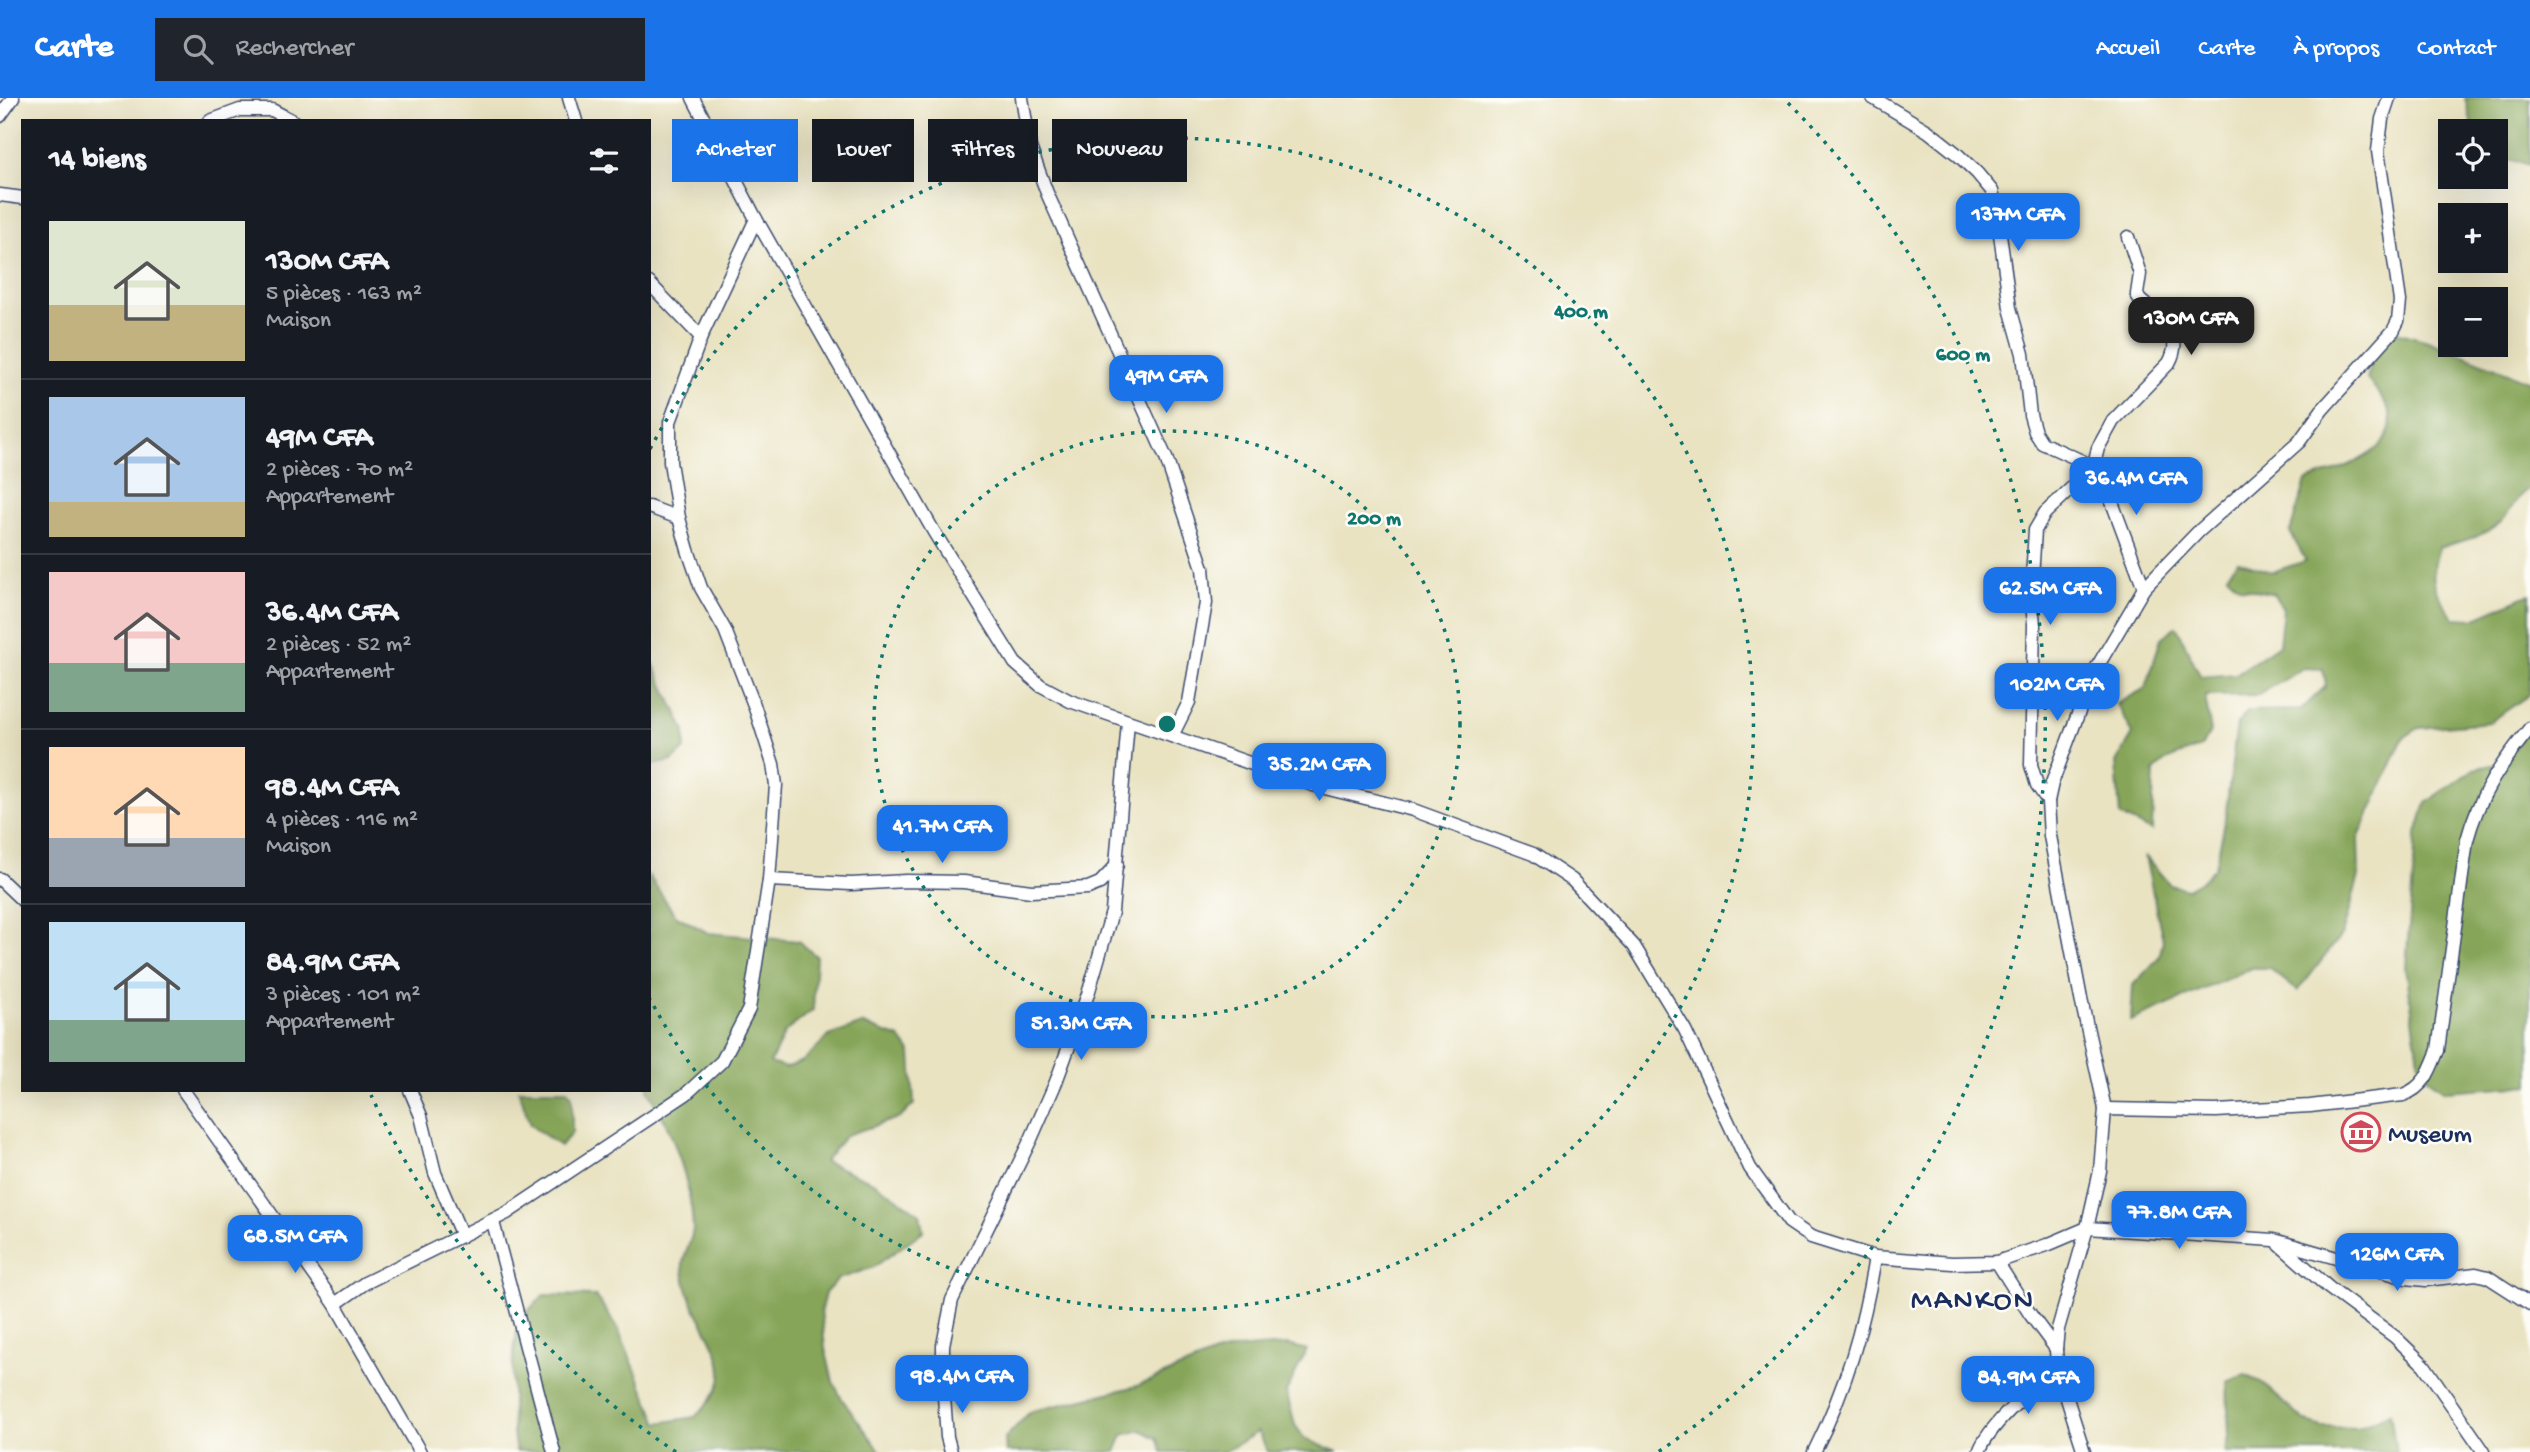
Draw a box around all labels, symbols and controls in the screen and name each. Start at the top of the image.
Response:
search box [155,18,645,81]
text: Carte [35,30,113,68]
icon: search [179,30,217,68]
text: Rechercher [235,34,353,65]
text: Accueil [2096,35,2160,64]
text: Carte [2198,35,2255,64]
text: À propos [2293,35,2379,64]
text: Contact [2417,35,2495,64]
chip: Acheter [672,119,798,182]
chip: Louer [812,119,914,182]
chip: Filtres [928,119,1038,182]
chip: Nouveau [1052,119,1187,182]
map controls [2438,119,2508,357]
button: locate [2438,119,2508,189]
icon: filters [585,142,623,180]
text: 14 biens [49,144,146,179]
pin: 137M CFA [1946,194,2090,253]
text: 137M CFA [1972,202,2064,229]
button: + [2438,203,2508,273]
text: 130M CFA [266,246,388,281]
icon: home [105,249,189,333]
text: 5 pièces · 163 m² [266,281,422,308]
button: − [2438,287,2508,357]
pin: 130M CFA [2119,298,2263,357]
text: 400 m [1553,301,1608,326]
text: 130M CFA [2144,306,2238,333]
text: Maison [266,308,331,335]
text: 600 m [1936,344,1990,369]
pin: 49M CFA [1101,356,1231,415]
text: 49M CFA [1125,364,1207,391]
text: 49M CFA [266,422,372,457]
icon: home [105,425,189,509]
text: 2 pièces · 70 m² [266,457,413,484]
pin: 36.4M CFA [2056,458,2216,517]
text: 36.4M CFA [2086,466,2186,493]
text: Appartement [266,484,393,511]
text: 200 m [1347,508,1401,533]
pin: 62.5M CFA [1970,568,2130,627]
text: 62.5M CFA [1999,576,2101,603]
text: 36.4M CFA [266,597,398,632]
icon: home [105,600,189,684]
text: 2 pièces · 52 m² [266,632,411,659]
text: Appartement [266,659,393,686]
pin: 102M CFA [1985,664,2129,723]
text: 102M CFA [2011,672,2103,699]
centre of rings [1155,712,1179,736]
pin: 35.2M CFA [1239,744,1399,803]
text: 35.2M CFA [1268,752,1370,779]
text: 98.4M CFA [266,772,398,807]
icon: home [105,775,189,859]
pin: 41.7M CFA [862,806,1022,865]
text: 4 pièces · 116 m² [266,807,418,834]
text: 41.7M CFA [893,814,991,841]
text: Maison [266,834,331,861]
text: 84.9M CFA [266,947,398,982]
icon: home [105,950,189,1034]
text: 3 pièces · 101 m² [266,982,420,1009]
pin: 51.3M CFA [1001,1002,1161,1062]
text: Appartement [266,1009,393,1036]
text: 51.3M CFA [1031,1011,1131,1038]
museum icon: Museum [2340,1111,2382,1153]
place label: Museum [2388,1121,2472,1152]
pin: 77.8M CFA [2099,1192,2259,1251]
text: 77.8M CFA [2128,1200,2230,1227]
pin: 68.5M CFA [215,1216,375,1275]
text: 68.5M CFA [244,1224,346,1251]
pin: 126M CFA [2325,1234,2469,1293]
text: 126M CFA [2351,1242,2443,1269]
district label: MANKON [1911,1285,2035,1320]
pin: 98.4M CFA [882,1356,1042,1415]
pin: 84.9M CFA [1948,1356,2108,1416]
text: 98.4M CFA [911,1364,1013,1391]
text: 84.9M CFA [1977,1365,2079,1392]

